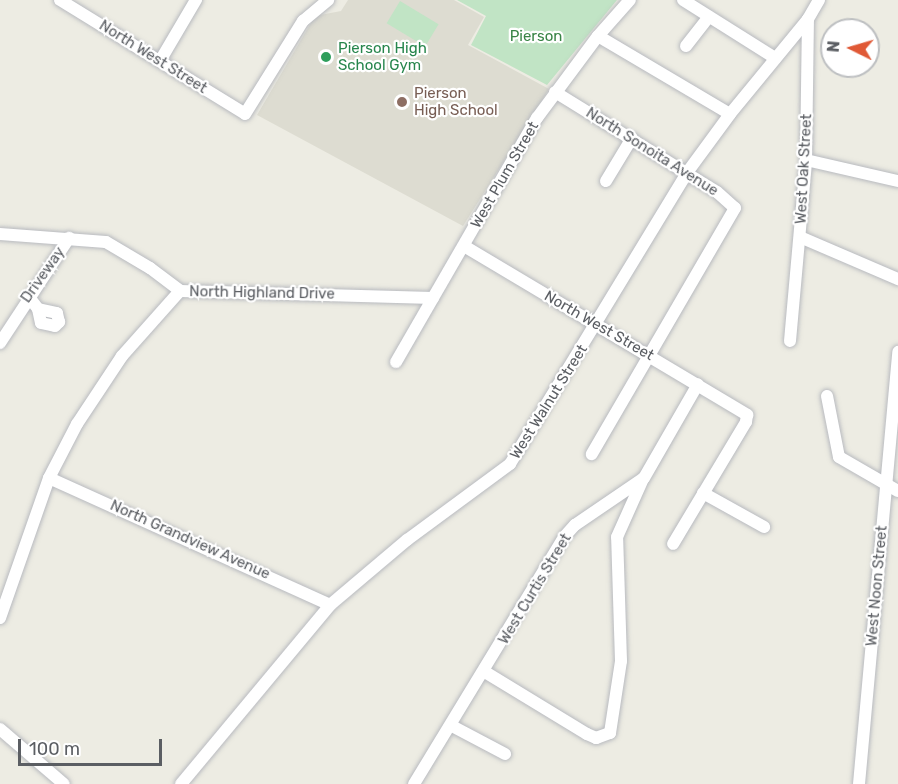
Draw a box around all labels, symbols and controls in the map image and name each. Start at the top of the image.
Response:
street label: North West Street [96,16,210,98]
north arrow [820,18,880,78]
park label: Pierson [510,28,562,46]
place label: Pierson High School Gym [338,39,427,74]
text: N [824,40,844,53]
marker: Pierson High School Gym [319,50,333,64]
place label: Pierson High School [414,84,498,119]
marker: Pierson High School [395,95,409,109]
street label: North Sonoita Avenue [582,104,722,200]
street label: West Oak Street [792,113,816,225]
street label: West Plum Street [467,119,543,231]
street label: Driveway [17,244,69,306]
street label: North Highland Drive [189,283,335,303]
street label: North West Street [541,287,657,365]
street label: West Walnut Street [506,341,592,463]
street label: North Grandview Avenue [107,496,273,584]
street label: West Noon Street [863,525,891,647]
street label: West Curtis Street [495,530,575,648]
scale bar [21,727,165,765]
text: 100 m [29,738,80,760]

